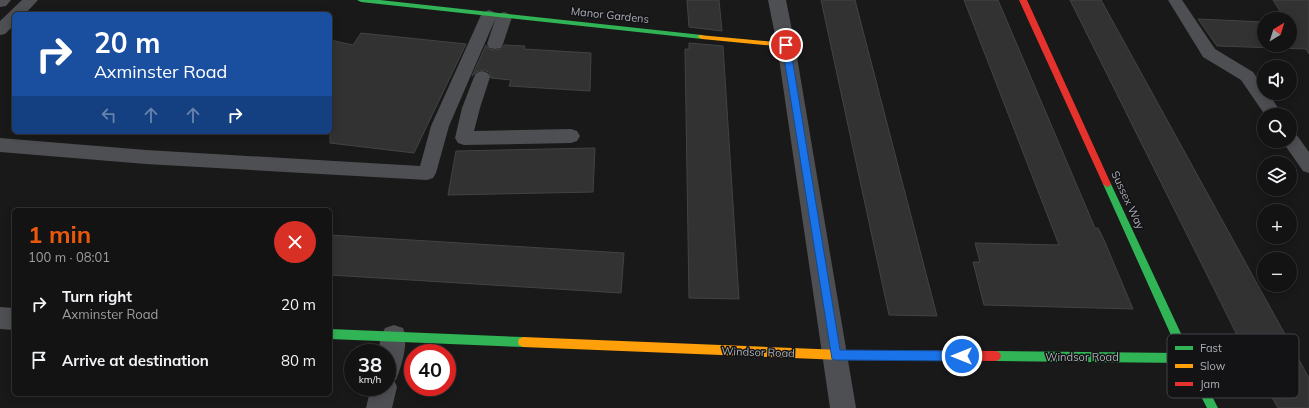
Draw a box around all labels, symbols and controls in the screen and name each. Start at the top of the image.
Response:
street label: Manor Gardens [570,4,650,26]
north arrow [1257,12,1297,52]
map controls [1257,12,1297,292]
text: 20 m [94,25,160,60]
icon: right [28,28,80,80]
pin [769,28,803,62]
icon: arrive [775,34,797,56]
text: Axminster Road [94,60,227,83]
button: sound [1257,60,1297,100]
icon: left [98,104,120,126]
icon: ahead [140,104,162,126]
icon: ahead [182,104,204,126]
icon: right [224,104,246,126]
button: search [1257,108,1297,148]
button: layers [1257,156,1297,196]
street label: Sussex Way [1108,169,1148,232]
button: + [1257,204,1297,244]
text: 1 min [28,219,91,249]
button: close [274,221,316,263]
text: 100 m · 08:01 [28,249,110,265]
button: − [1257,252,1297,292]
text: Turn right [62,287,132,306]
icon: right [28,293,50,315]
text: 20 m [281,295,316,314]
text: Axminster Road [62,306,158,322]
legend [1167,334,1299,398]
position arrow [941,335,983,377]
text: Fast [1200,341,1222,355]
speed limit sign: 40 [404,344,456,396]
street label: Windsor Road [721,344,795,360]
icon: arrive [28,349,50,371]
street label: Windsor Road [1045,350,1119,364]
text: Arrive at destination [62,351,209,370]
text: 80 m [281,351,316,370]
text: 38 [358,352,382,377]
text: Slow [1200,359,1226,373]
text: km/h [359,373,381,386]
text: Jam [1200,377,1220,391]

